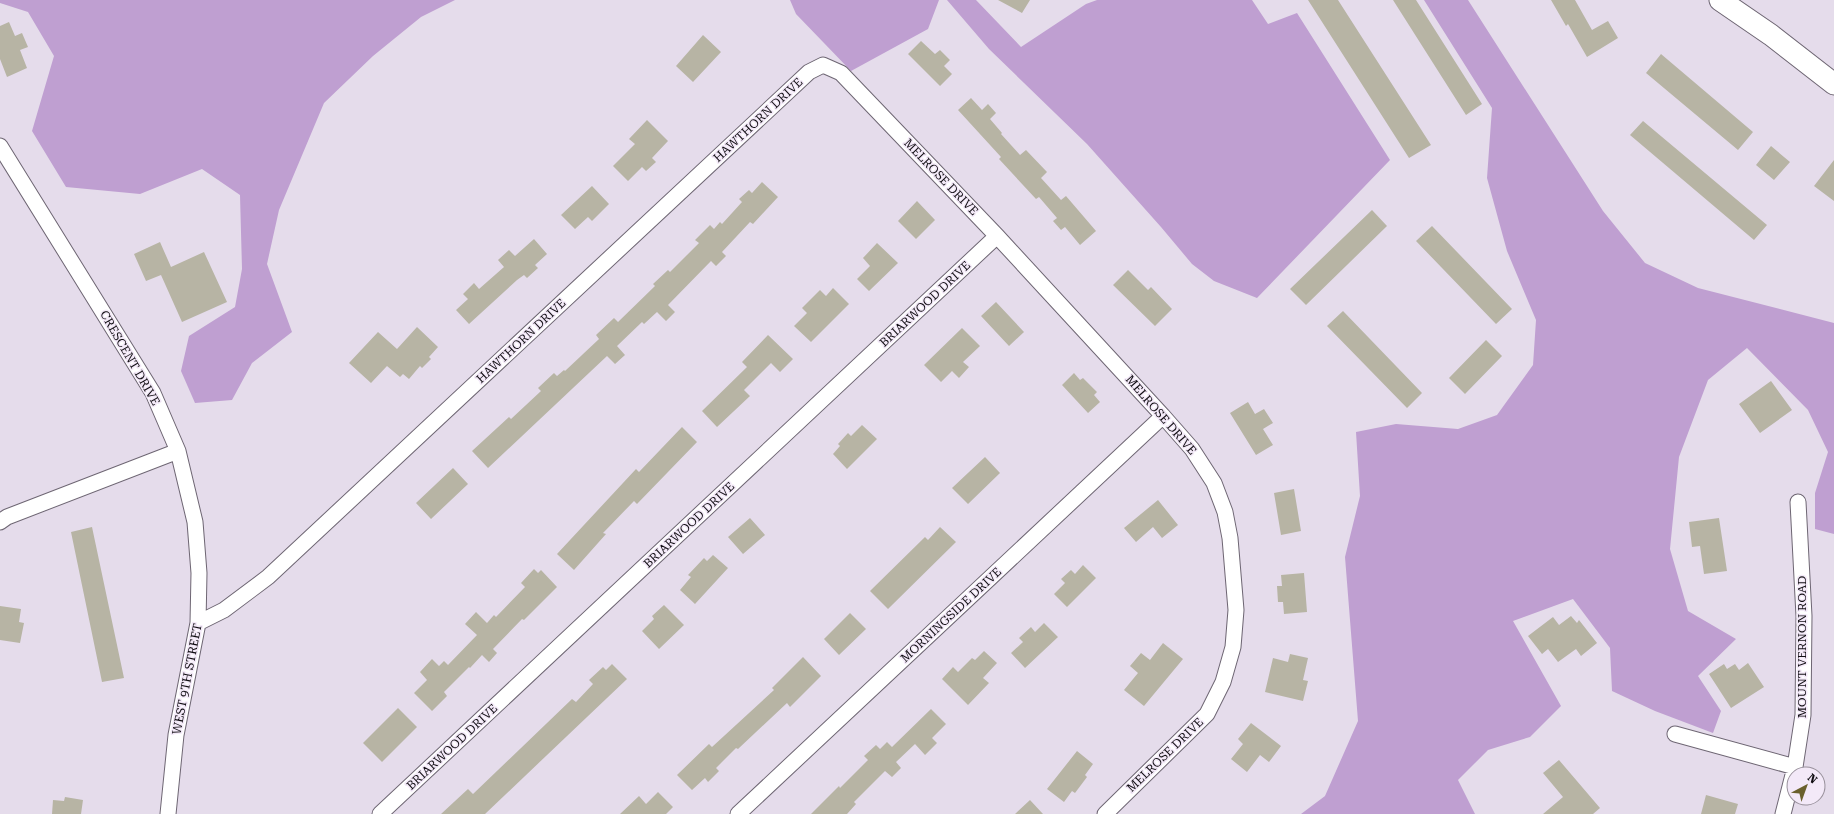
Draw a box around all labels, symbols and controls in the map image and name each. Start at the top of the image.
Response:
street label: HAWTHORN DRIVE [710,75,806,165]
street label: MELROSE DRIVE [901,136,981,218]
street label: BRIARWOOD DRIVE [877,258,973,350]
street label: HAWTHORN DRIVE [473,296,569,386]
street label: CRESCENT DRIVE [97,308,163,408]
street label: MELROSE DRIVE [1123,372,1199,458]
street label: BRIARWOOD DRIVE [641,479,737,571]
street label: MORNINGSIDE DRIVE [898,565,1004,665]
street label: MOUNT VERNON ROAD [1795,576,1809,718]
street label: WEST 9TH STREET [169,622,205,736]
street label: BRIARWOOD DRIVE [404,701,500,793]
street label: MELROSE DRIVE [1124,715,1206,795]
north arrow [1786,766,1826,806]
text: N [1805,771,1820,787]

